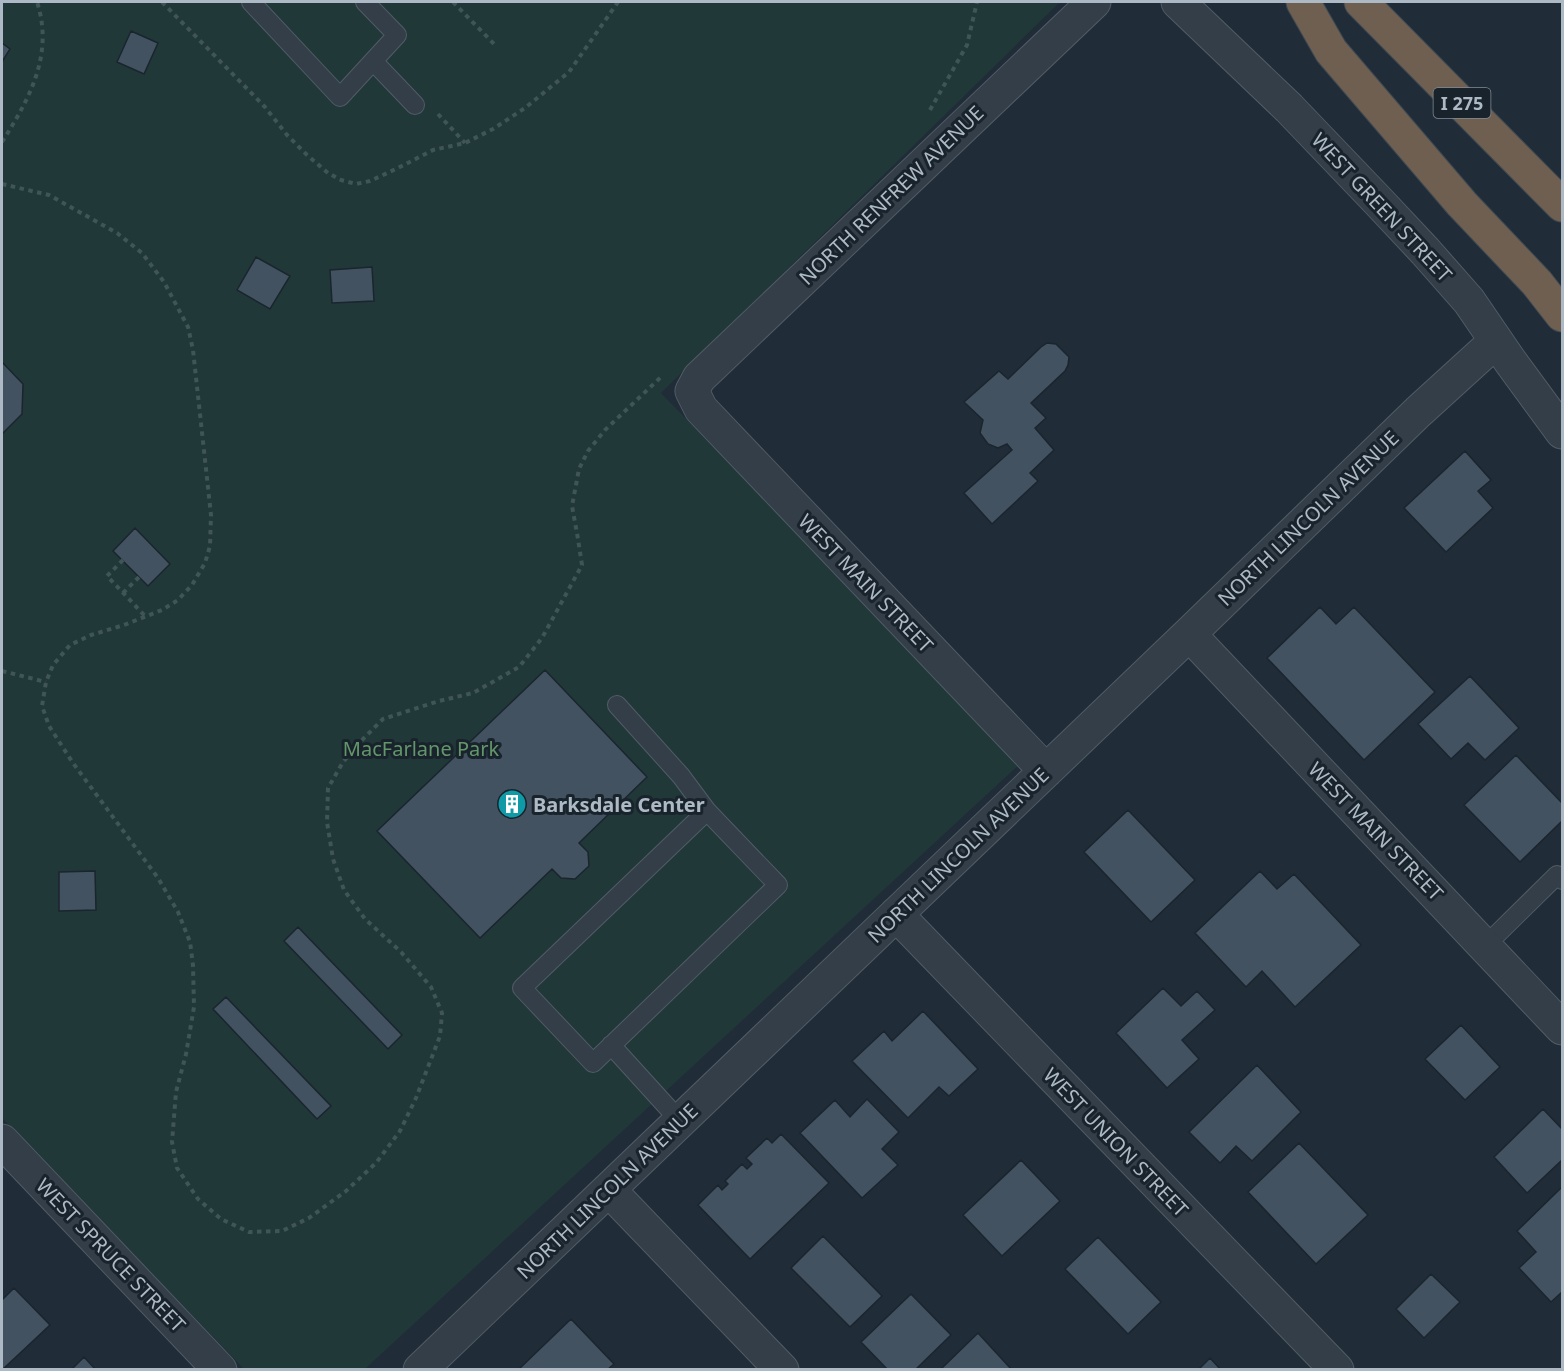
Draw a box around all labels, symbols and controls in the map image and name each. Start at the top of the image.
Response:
road number: I 275 [1434,88,1490,118]
street label: NORTH RENFREW AVENUE [793,100,989,290]
street label: WEST GREEN STREET [1306,127,1458,287]
street label: NORTH LINCOLN AVENUE [1212,424,1404,612]
street label: WEST MAIN STREET [793,508,939,658]
park label: MacFarlane Park [343,735,499,762]
street label: WEST MAIN STREET [1303,756,1449,906]
street label: NORTH LINCOLN AVENUE [862,761,1054,949]
building icon: Barksdale Center [496,788,528,820]
place label: Barksdale Center [533,791,705,818]
street label: WEST UNION STREET [1038,1062,1194,1222]
street label: NORTH LINCOLN AVENUE [511,1097,703,1285]
street label: WEST SPRUCE STREET [30,1172,192,1338]

